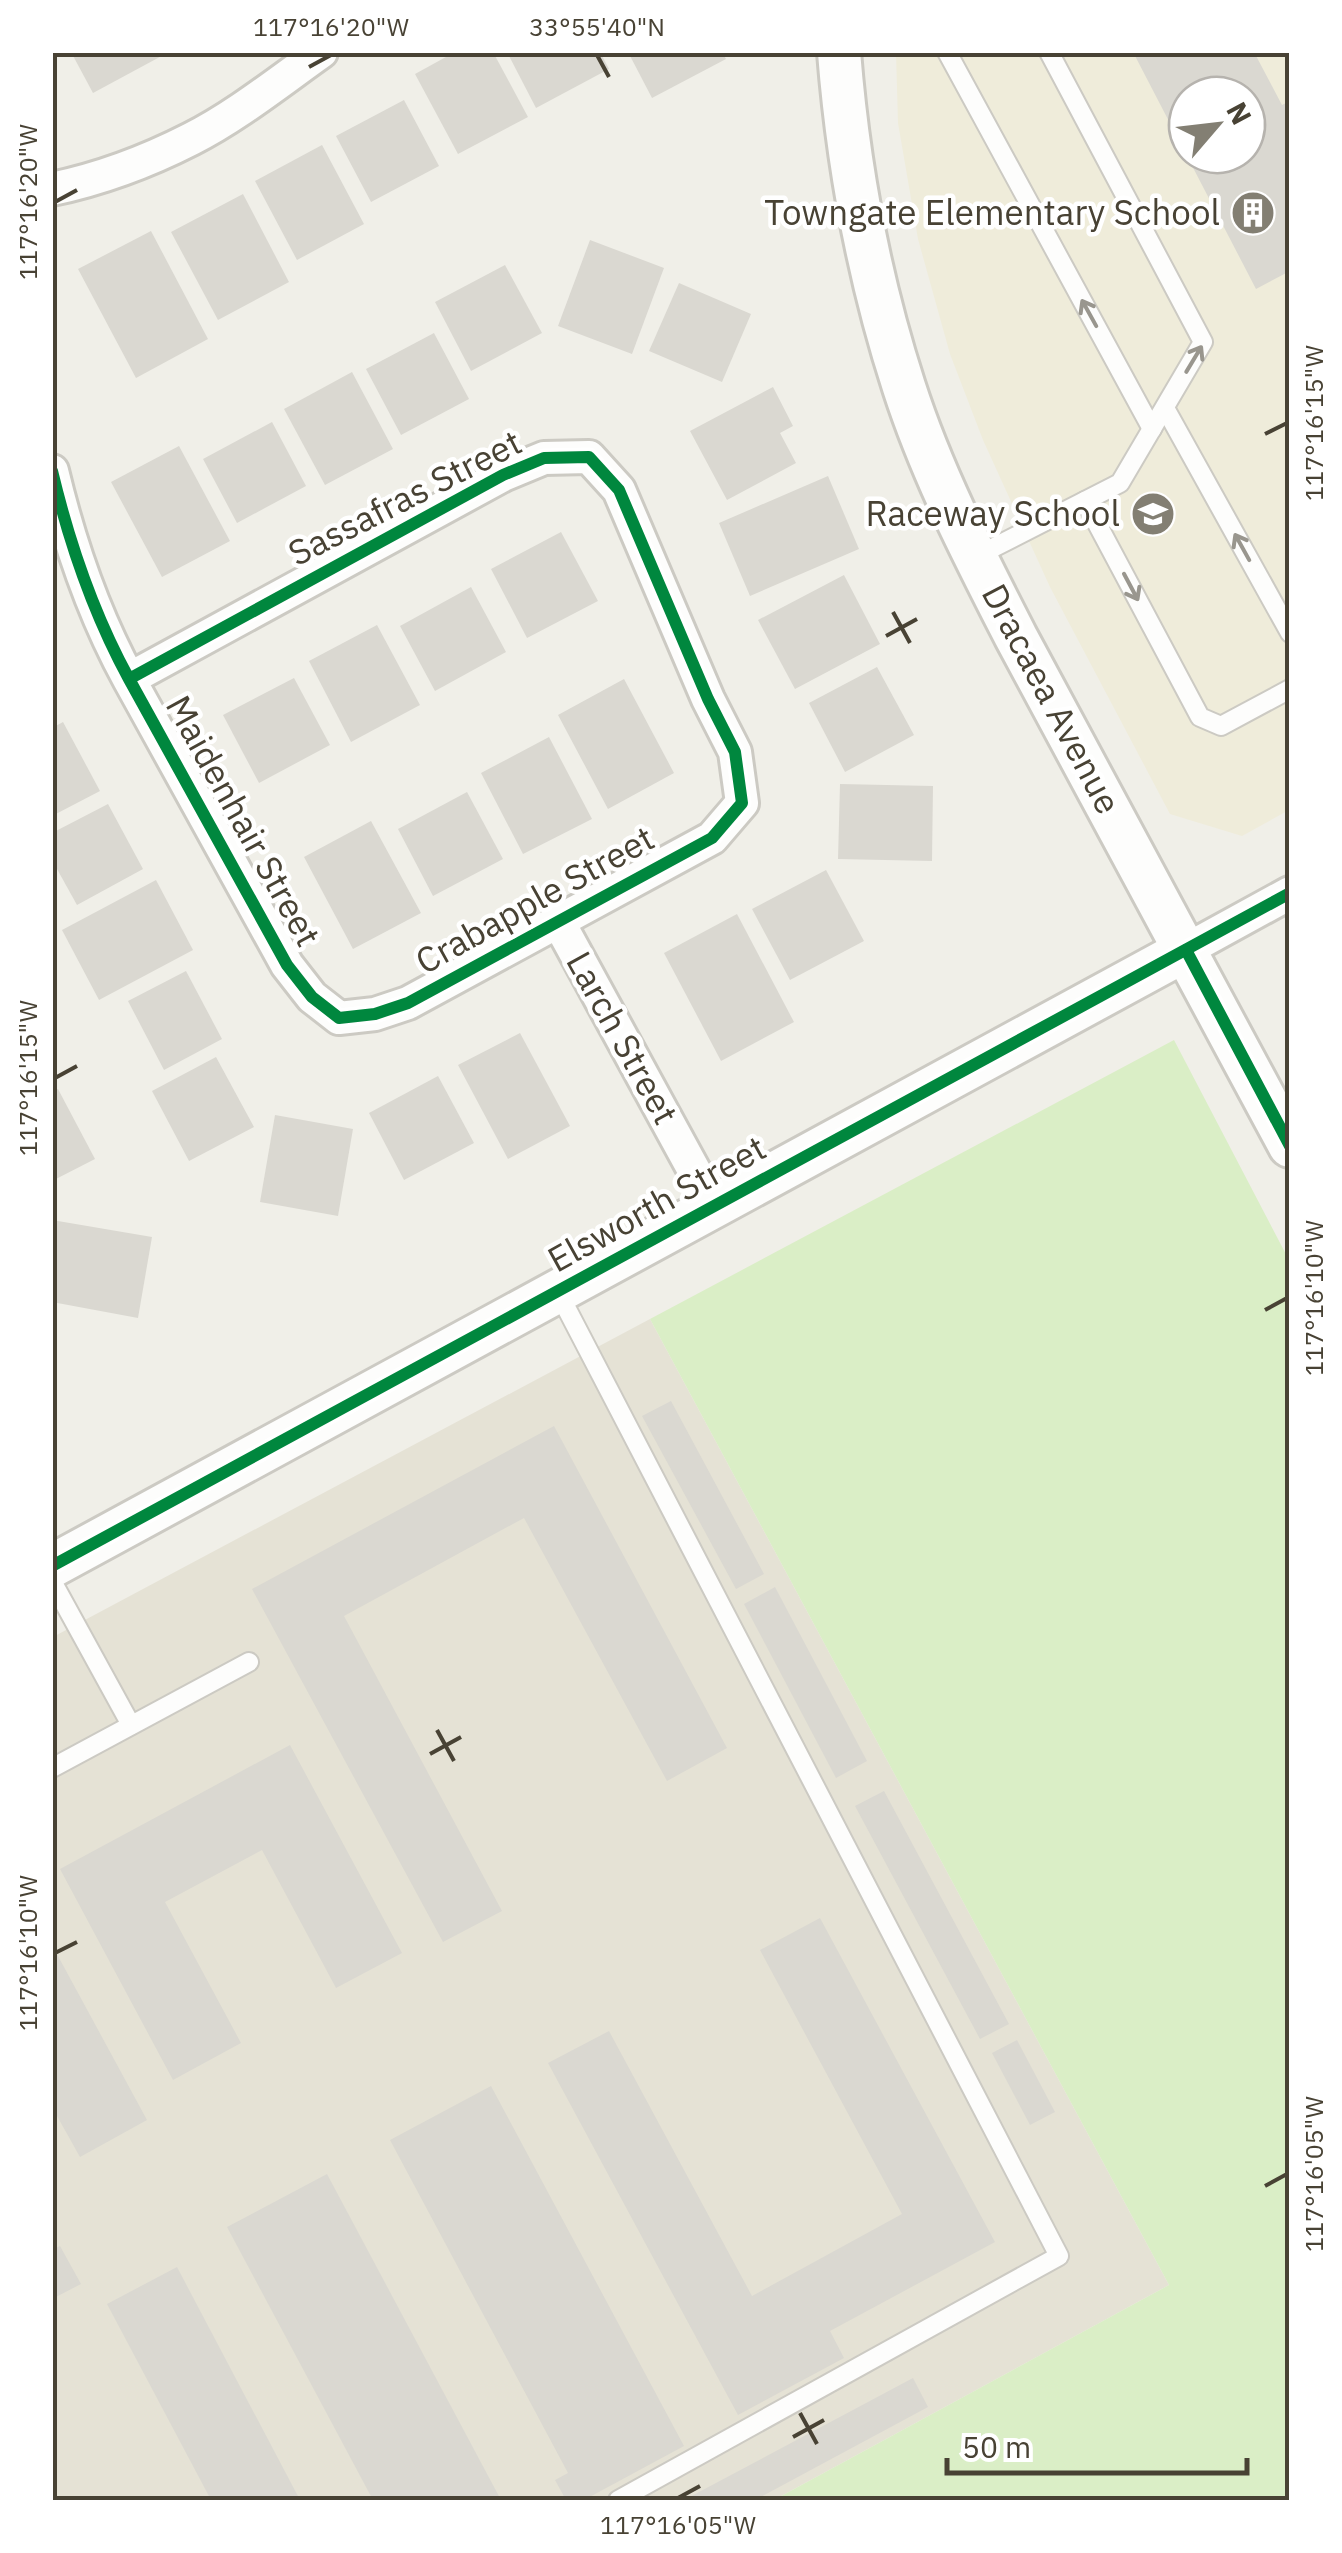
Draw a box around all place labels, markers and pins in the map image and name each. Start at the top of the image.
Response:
place label: Towngate Elementary School [764,189,1220,235]
building icon: Towngate Elementary School [1230,190,1276,236]
place label: Raceway School [865,490,1120,536]
school or university icon: Raceway School [1130,491,1176,537]

